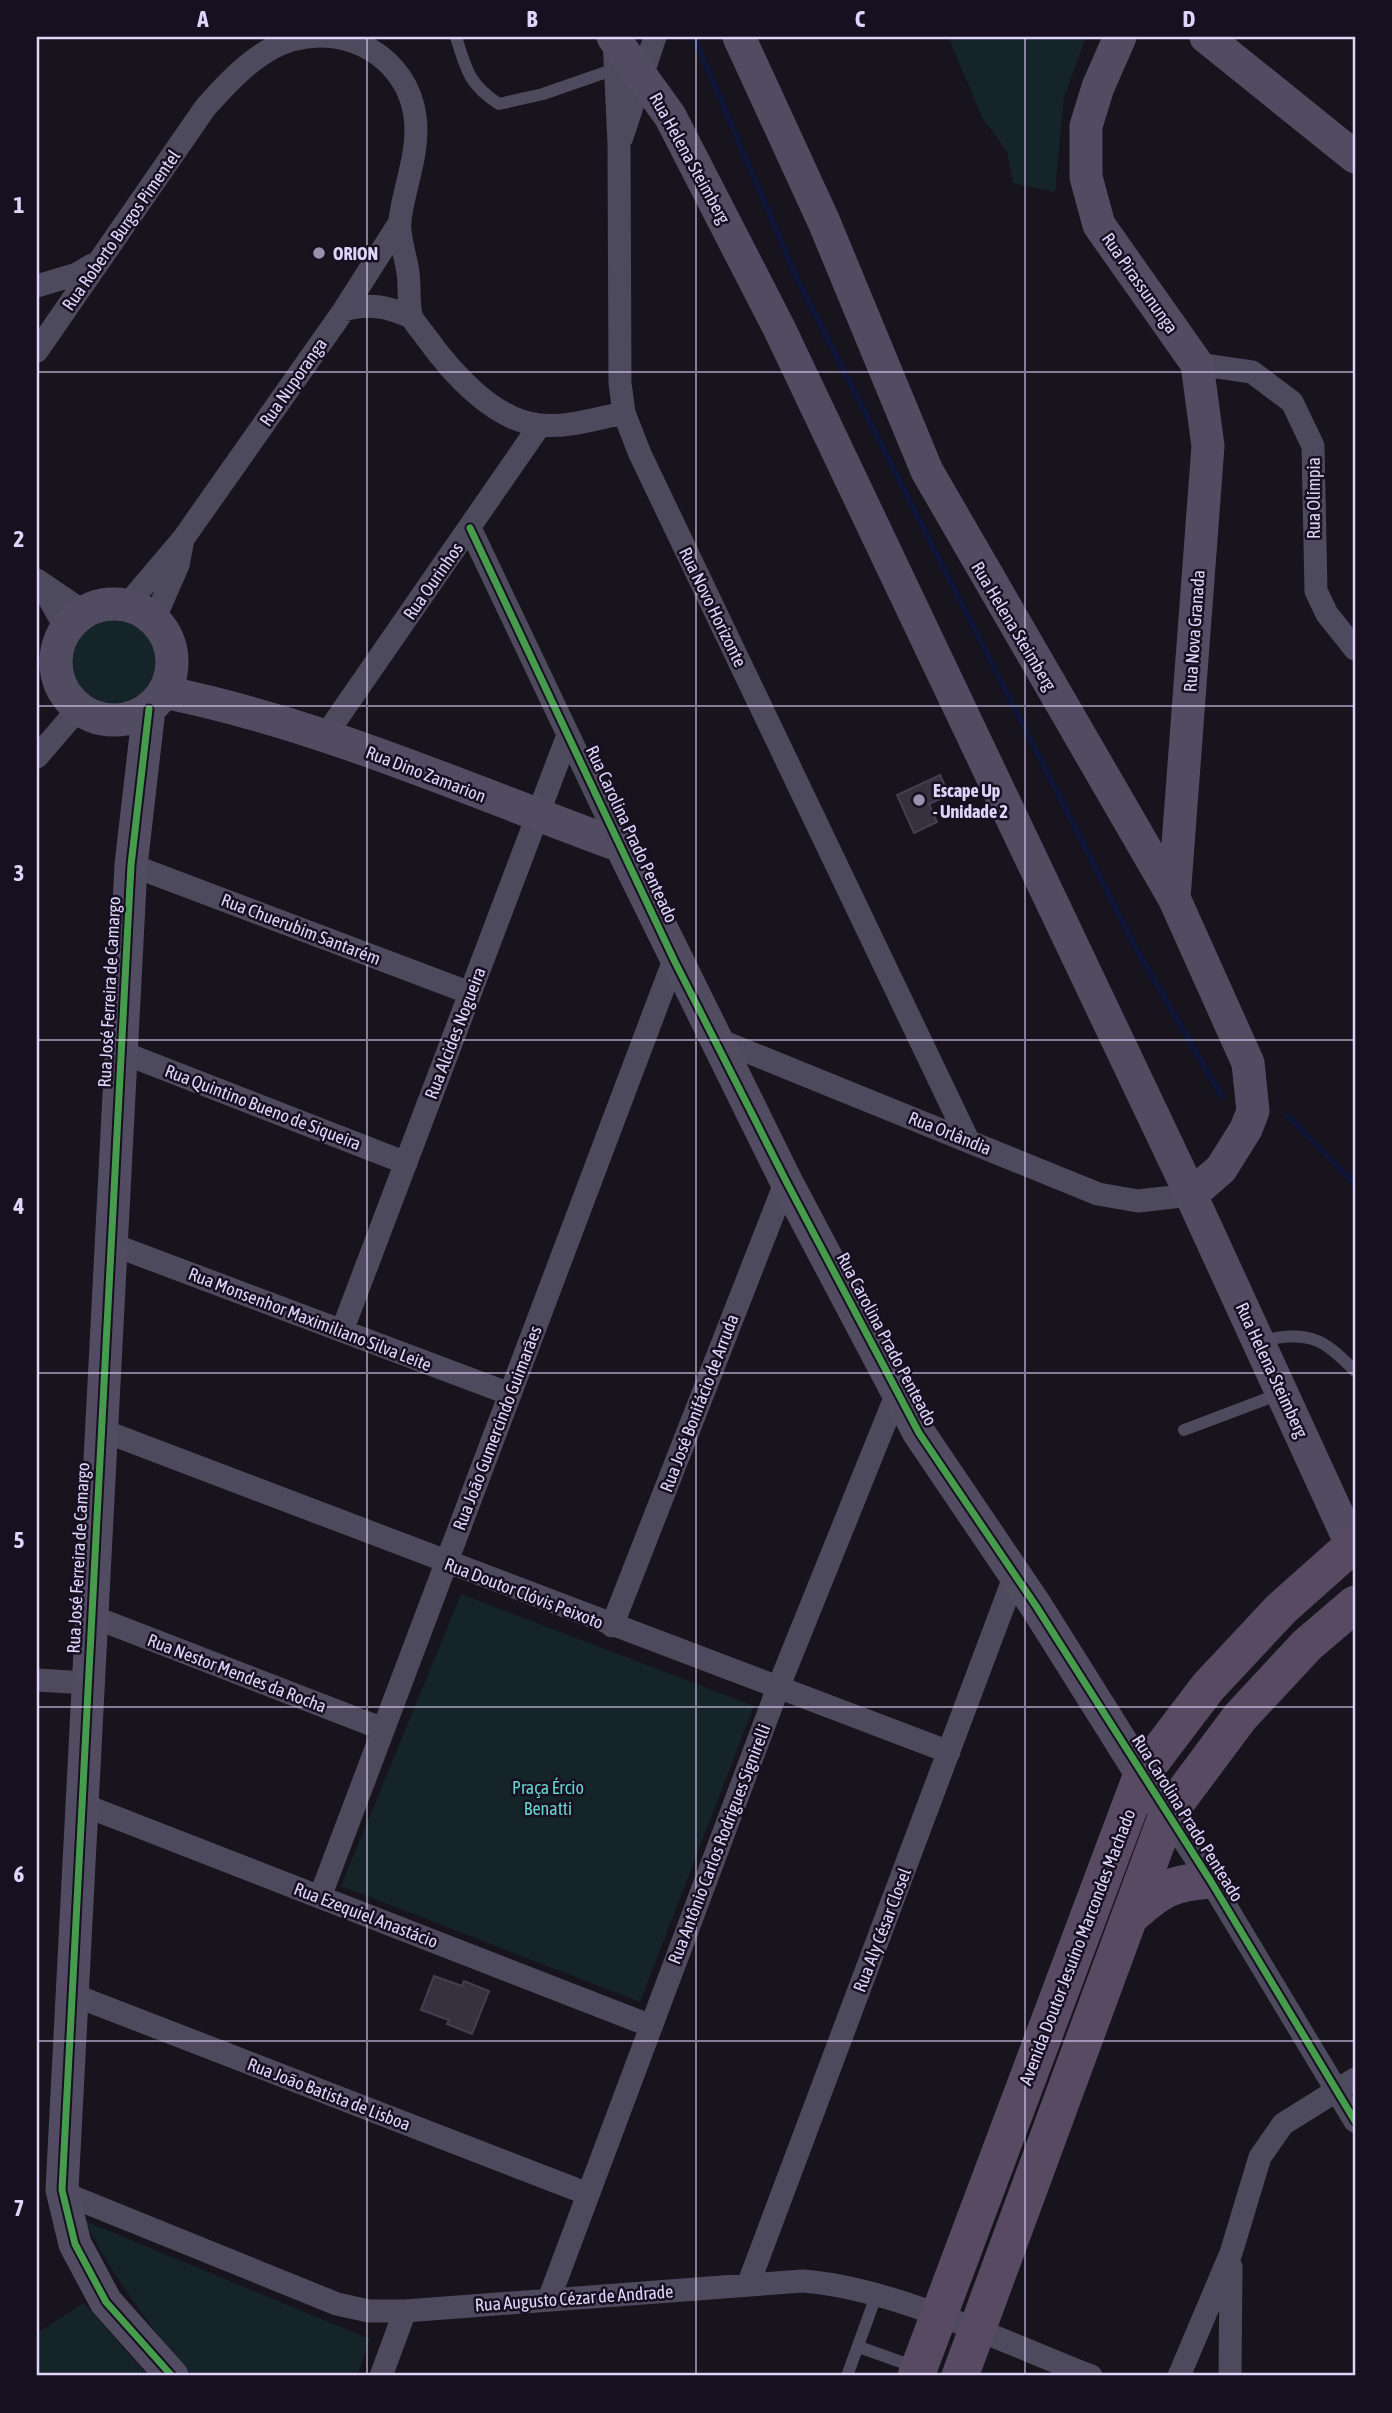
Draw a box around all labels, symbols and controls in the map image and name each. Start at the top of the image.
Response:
text: A [196,6,209,32]
text: B [527,6,538,32]
text: C [855,6,866,32]
text: D [1183,6,1196,32]
street label: Rua Helena Steimberg [645,89,735,227]
street label: Rua Roberto Burgos Pimentel [58,146,184,314]
text: 1 [14,192,25,218]
street label: Rua Pirassununga [1098,229,1182,337]
place label: ORION [333,243,378,264]
marker: ORION [311,245,327,261]
street label: Rua Nuporanga [255,334,331,430]
street label: Rua Olímpia [1303,457,1324,539]
text: 2 [14,526,24,552]
street label: Rua Ourinhos [399,538,467,624]
street label: Rua Novo Horizonte [675,544,751,670]
street label: Rua Helena Steimberg [967,558,1061,694]
street label: Rua Nova Granada [1179,569,1209,693]
street label: Rua Dino Zamarion [363,741,489,807]
street label: Rua Carolina Prado Penteado [582,742,682,926]
place label: Escape Up - Unidade 2 [933,780,1008,822]
marker: Escape Up - Unidade 2 [911,792,927,808]
text: 3 [14,860,24,886]
street label: Rua Chuerubim Santarém [218,889,384,969]
street label: Rua José Ferreira de Camargo [94,896,124,1088]
street label: Rua Alcides Nogueira [420,964,490,1102]
street label: Rua Quintino Bueno de Siqueira [162,1060,364,1154]
street label: Rua Orlândia [906,1107,994,1159]
text: 4 [13,1193,25,1219]
street label: Rua Carolina Prado Penteado [832,1249,942,1429]
street label: Rua Monsenhor Maximiliano Silva Leite [185,1263,435,1375]
street label: Rua Helena Steimberg [1232,1299,1313,1441]
street label: Rua José Bonifácio de Arruda [655,1311,743,1495]
street label: Rua João Gumercindo Guimarães [448,1323,546,1533]
street label: Rua José Ferreira de Camargo [63,1462,93,1654]
text: 5 [14,1527,25,1553]
street label: Rua Doutor Clóvis Peixoto [442,1553,606,1633]
street label: Rua Nestor Mendes da Rocha [145,1629,329,1717]
street label: Rua Antônio Carlos Rodrigues Signirelli [663,1721,775,1967]
street label: Rua Carolina Prado Penteado [1128,1731,1248,1905]
park label: Praça Ércio Benatti [512,1777,584,1819]
street label: Avenida Doutor Jesuíno Marcondes Machado [1015,1806,1139,2088]
text: 6 [14,1861,25,1887]
street label: Rua Aly César Closel [849,1865,915,1995]
street label: Rua Ezequiel Anastácio [291,1878,441,1952]
street label: Rua João Batista de Lisboa [245,2053,413,2135]
text: 7 [14,2195,24,2221]
street label: Rua Augusto Cézar de Andrade [474,2281,674,2315]

